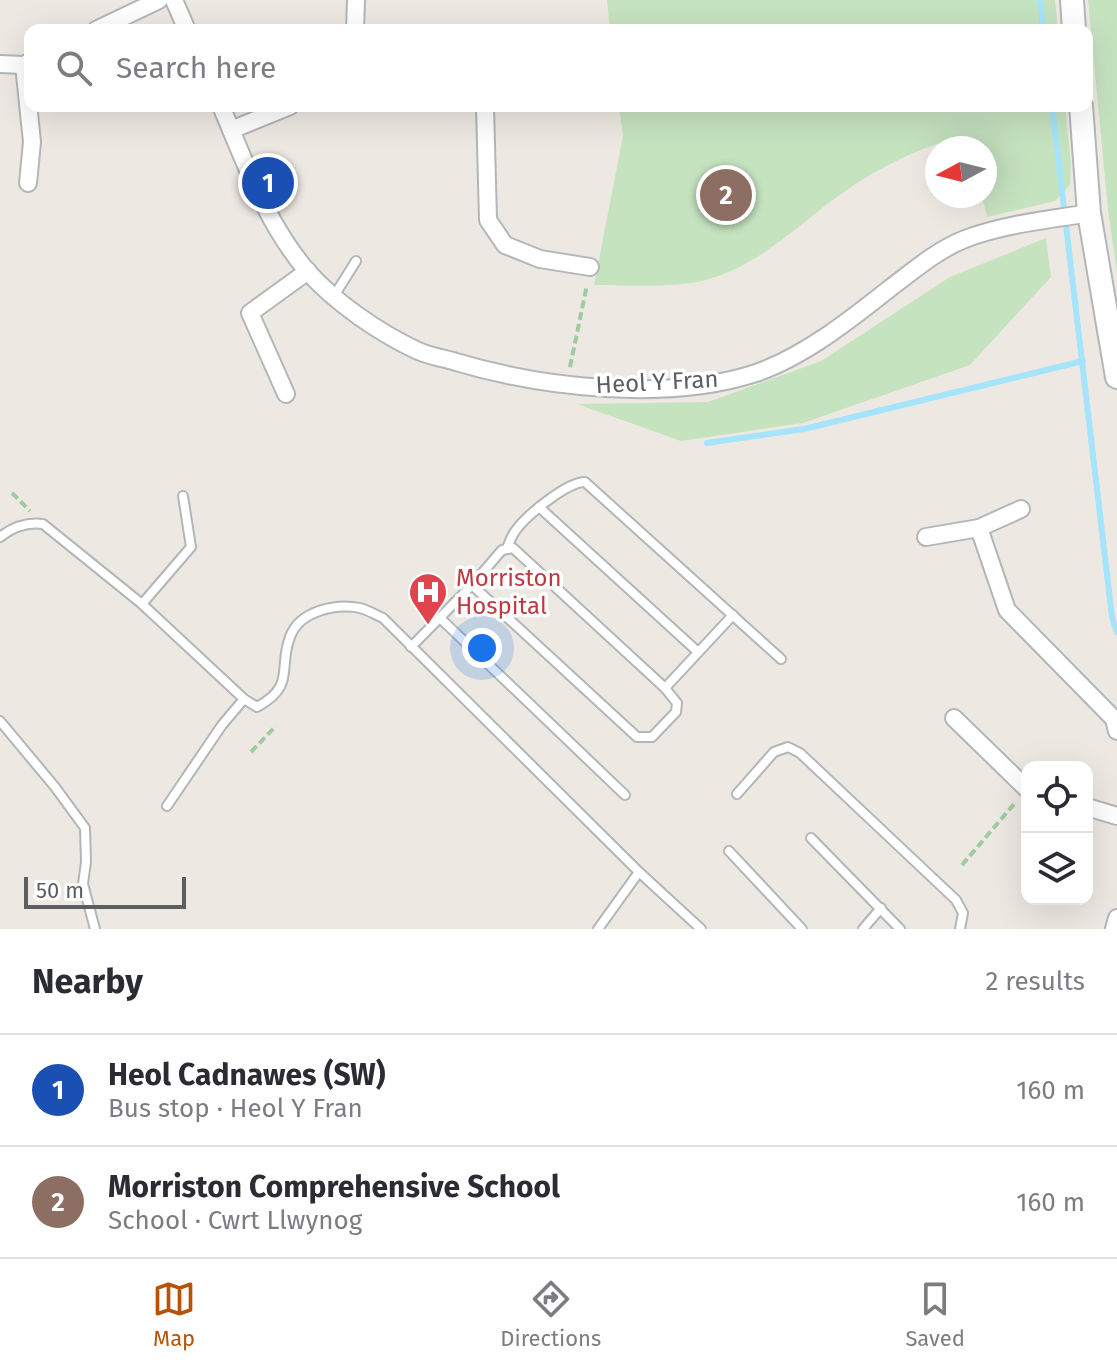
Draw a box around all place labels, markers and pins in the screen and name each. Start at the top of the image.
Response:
pin: 1 [242,153,294,213]
pin: 2 [700,165,752,225]
place label: Morriston Hospital [456,564,562,620]
hospital icon: Morriston Hospital [407,571,449,626]

